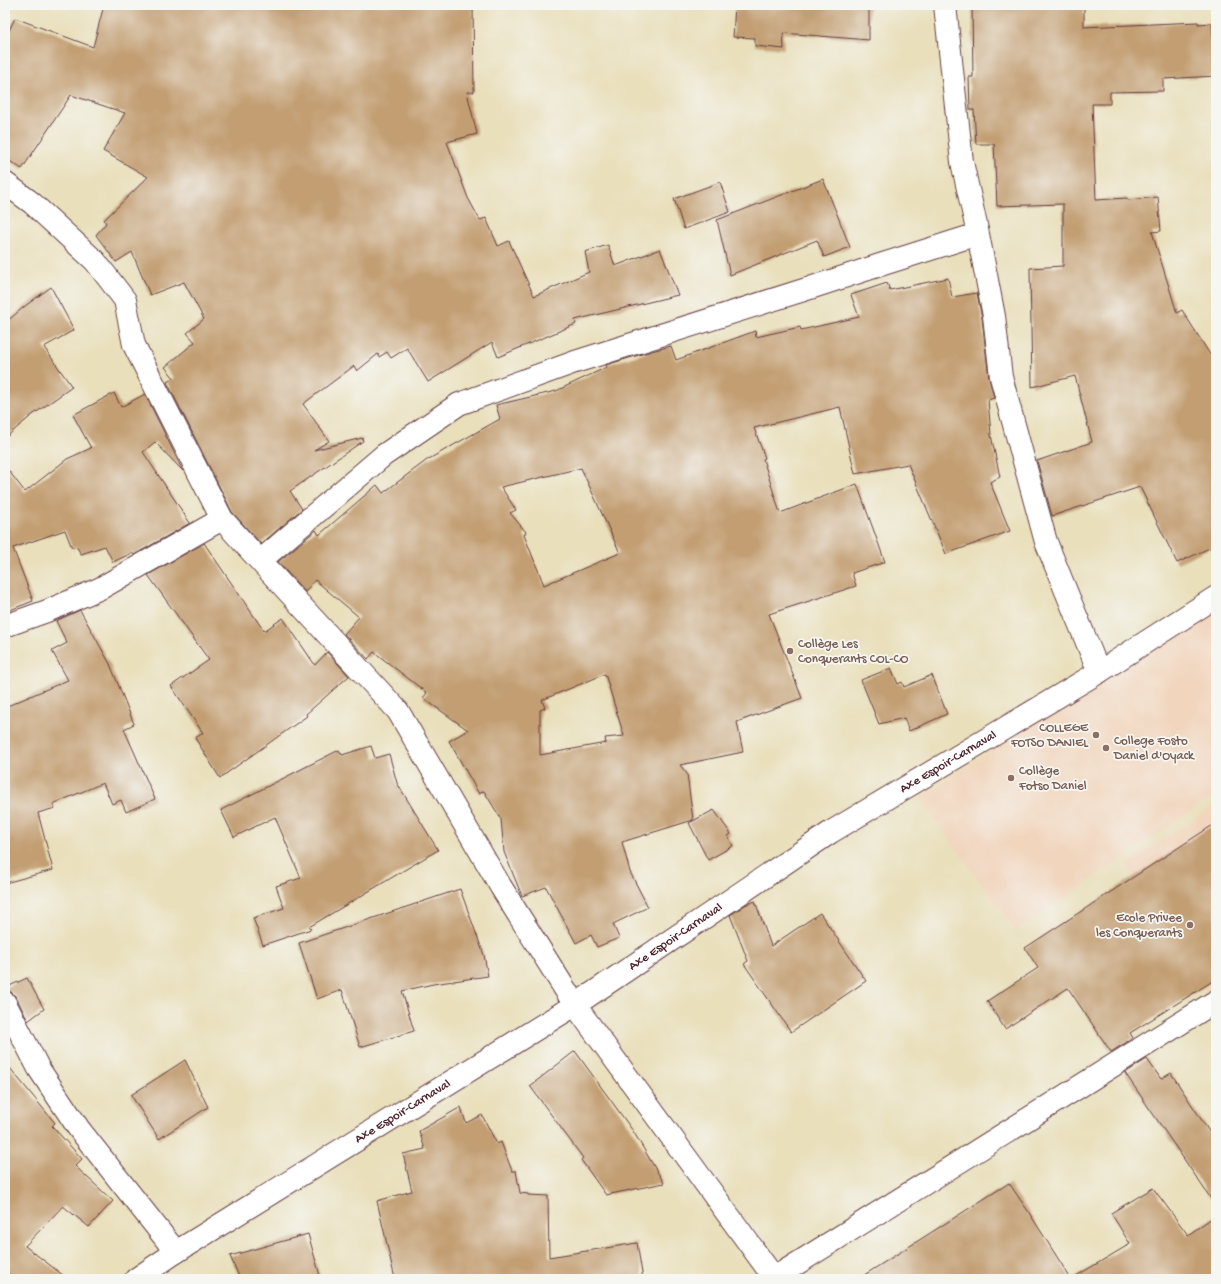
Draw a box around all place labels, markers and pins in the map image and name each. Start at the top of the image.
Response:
place label: Collège Les Conquerants COL-CO [798,637,908,667]
marker: Collège Les Conquerants COL-CO [785,646,795,656]
place label: COLLEGE FOTSO DANIEL [1010,721,1089,751]
marker: COLLEGE FOTSO DANIEL [1091,730,1101,740]
place label: College Fosto Daniel d'Oyack [1113,734,1195,764]
marker: College Fosto Daniel d'Oyack [1101,743,1111,753]
place label: Collège Fotso Daniel [1018,764,1087,794]
marker: Collège Fotso Daniel [1006,773,1016,783]
place label: Ecole Privee les Conquerants [1096,911,1183,941]
marker: Ecole Privee les Conquerants [1185,920,1195,930]

